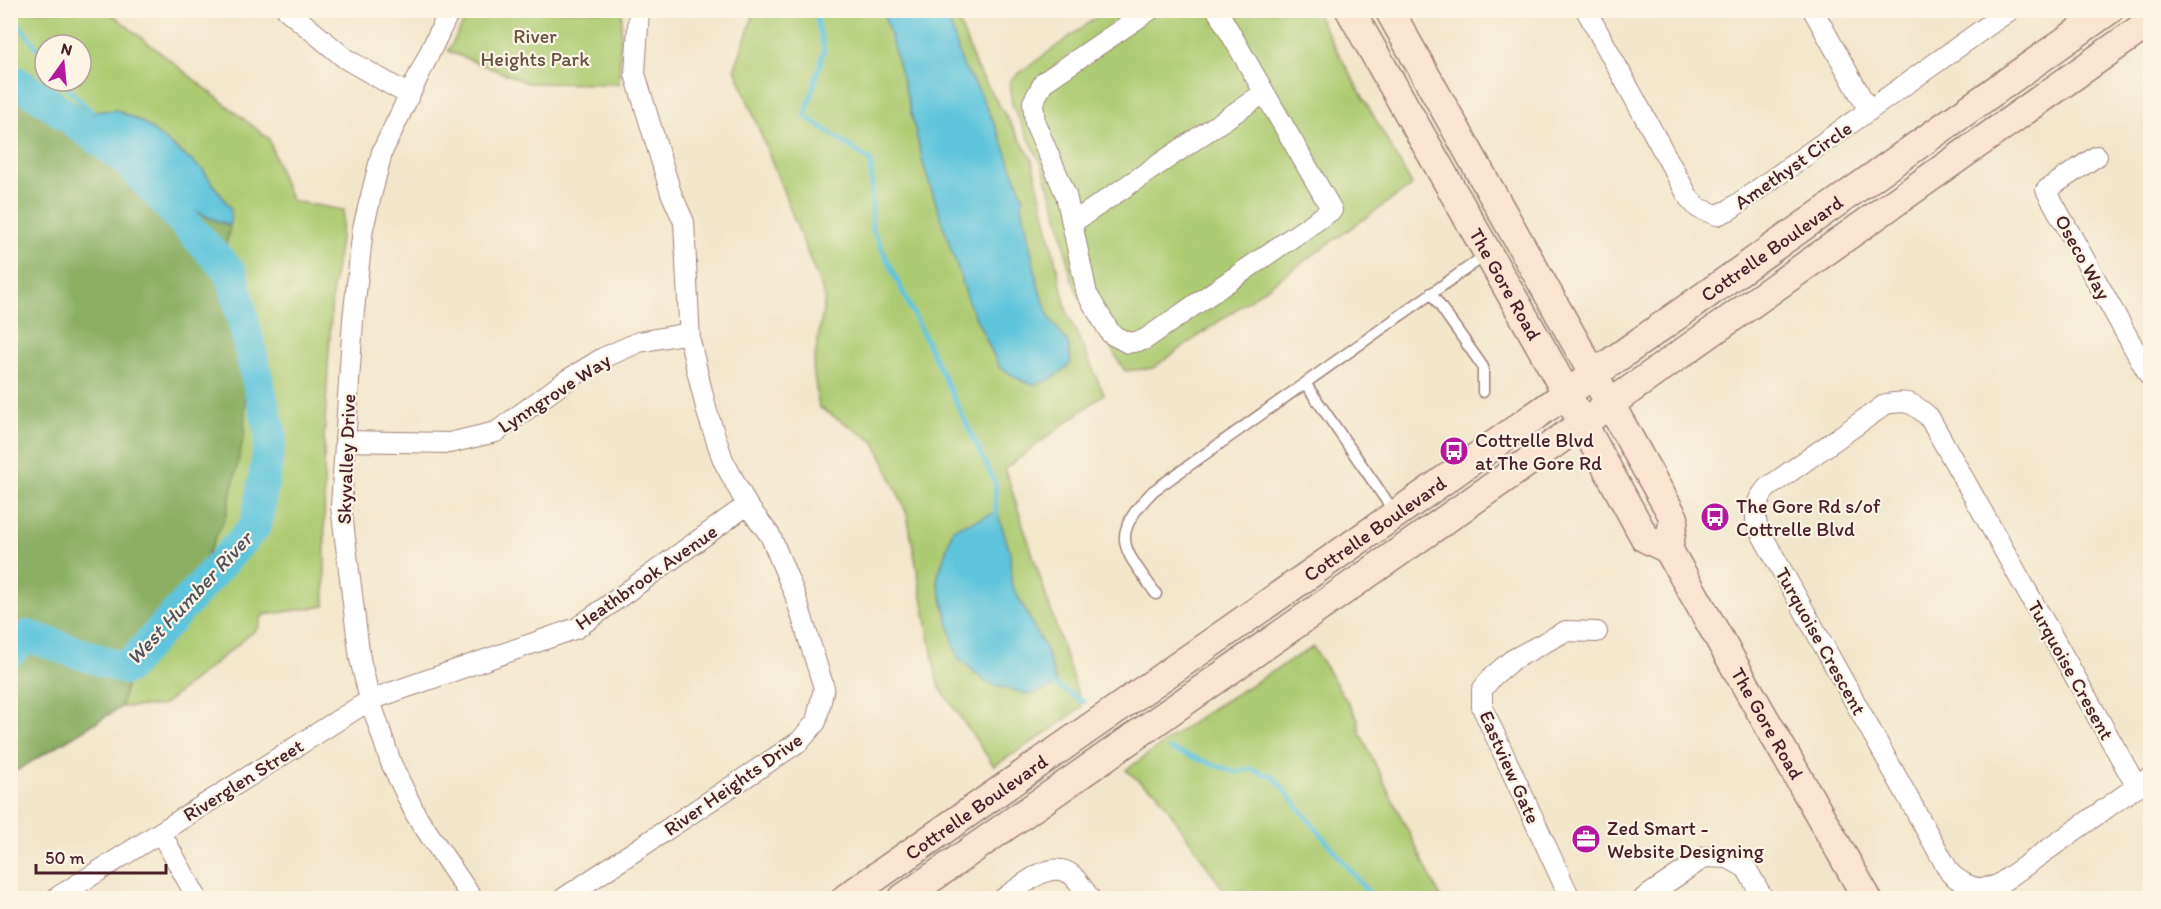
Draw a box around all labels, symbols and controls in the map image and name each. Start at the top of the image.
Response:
park label: River Heights Park [481,24,590,71]
north arrow [33,33,93,93]
text: N [59,38,74,60]
street label: Amethyst Circle [1730,116,1856,214]
street label: Cottrelle Boulevard [1696,190,1848,307]
street label: Oseco Way [2050,210,2116,304]
street label: The Gore Road [1464,224,1547,344]
street label: Lynngrove Way [493,347,615,438]
street label: Skyvalley Drive [332,393,360,525]
place label: Cottrelle Blvd at The Gore Rd [1475,428,1602,475]
bus stop icon: Cottrelle Blvd at The Gore Rd [1438,435,1470,467]
street label: Cottrelle Boulevard [1299,471,1451,587]
place label: The Gore Rd s/of Cottrelle Blvd [1736,494,1881,541]
bus stop icon: The Gore Rd s/of Cottrelle Blvd [1699,501,1731,533]
street label: Heathbrook Avenue [570,519,722,635]
water label: West Humber River [121,524,259,670]
street label: Turquoise Crescent [1770,563,1872,719]
street label: Turquoise Cresent [2023,596,2119,744]
street label: The Gore Road [1726,663,1809,784]
street label: Eastview Gate [1474,707,1546,827]
street label: River Heights Drive [659,727,807,841]
street label: Riverglen Street [178,733,308,827]
street label: Cottrelle Boulevard [900,749,1052,865]
place label: Zed Smart - Website Designing [1607,816,1765,863]
office icon: Zed Smart - Website Designing [1570,823,1602,855]
scale bar [36,837,166,875]
text: 50 m [45,847,85,869]

